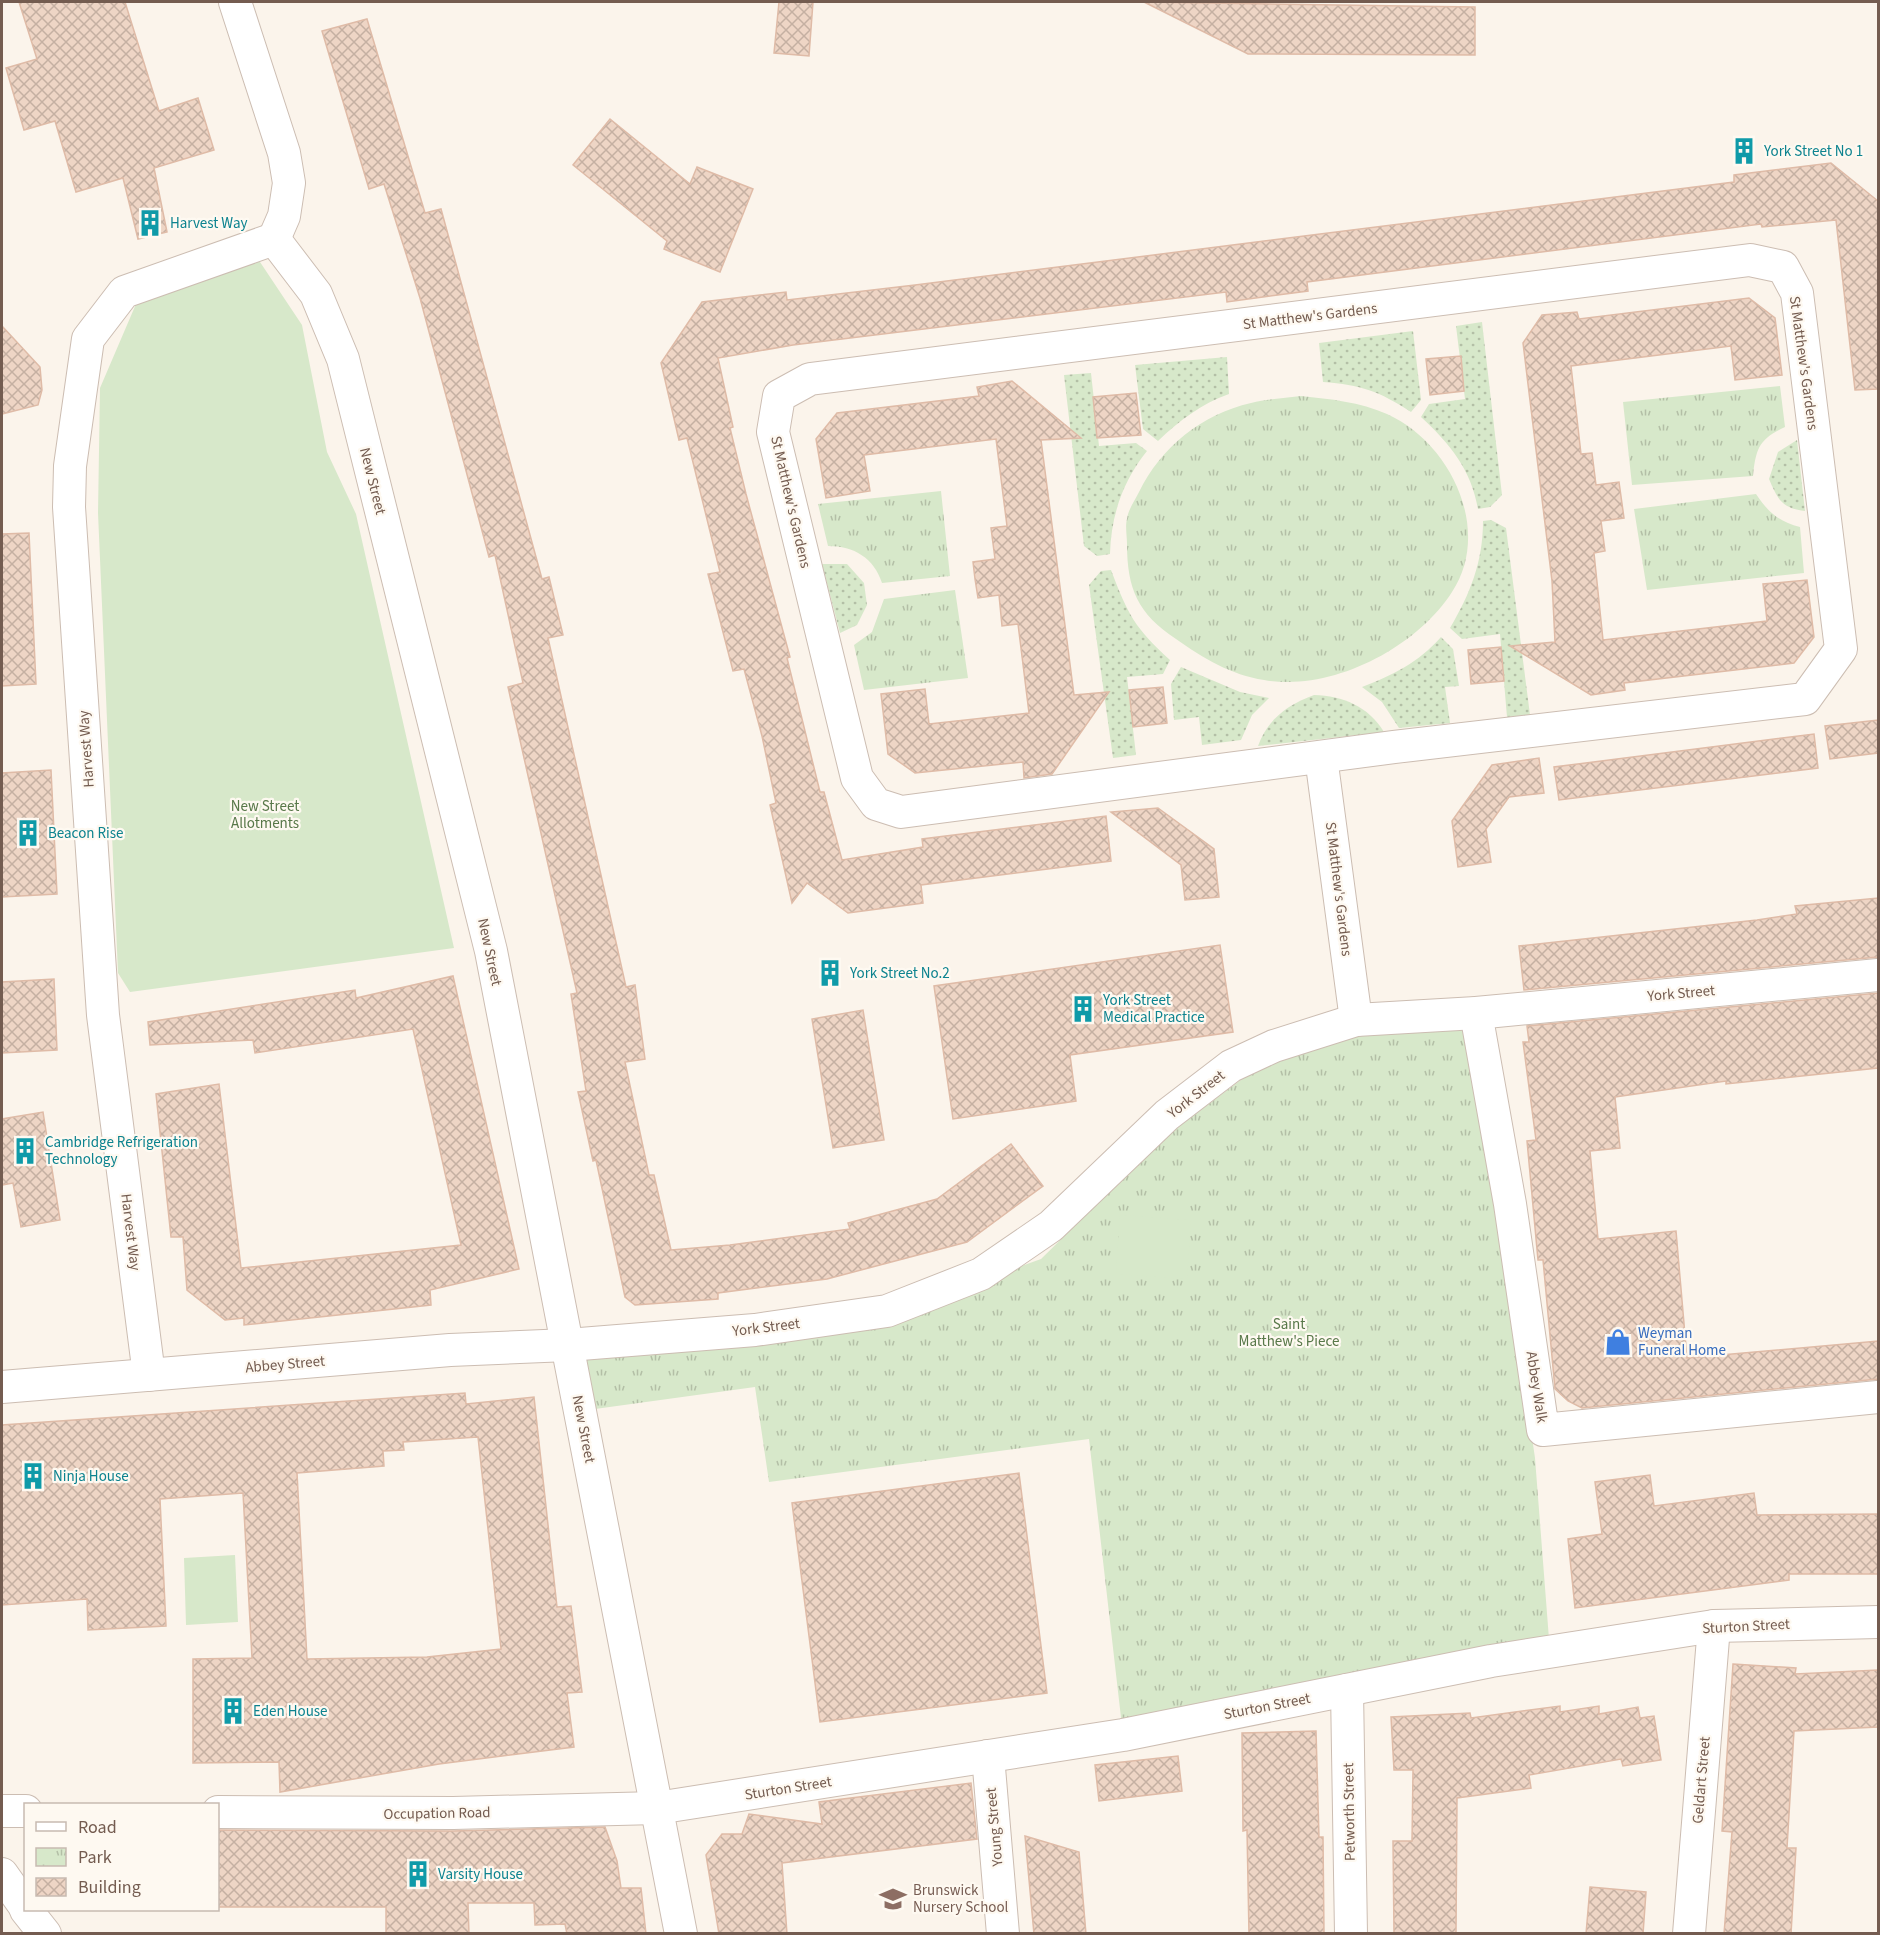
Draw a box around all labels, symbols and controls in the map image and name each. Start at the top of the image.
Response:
building icon: York Street No 1 [1729,136,1759,166]
place label: York Street No 1 [1763,141,1863,162]
building icon: Harvest Way [135,208,165,238]
place label: Harvest Way [170,213,247,234]
street label: St Matthew's Gardens [1784,295,1823,431]
street label: St Matthew's Gardens [1242,298,1378,335]
street label: St Matthew's Gardens [765,434,816,570]
street label: New Street [354,445,391,517]
street label: Harvest Way [73,710,100,788]
park label: New Street Allotments [231,796,299,834]
building icon: Beacon Rise [13,818,43,848]
street label: St Matthew's Gardens [1320,821,1357,957]
place label: Beacon Rise [48,823,123,844]
street label: New Street [472,916,507,988]
building icon: York Street No.2 [815,958,845,988]
place label: York Street No.2 [849,963,950,984]
street label: York Street [1645,980,1716,1007]
place label: York Street Medical Practice [1102,990,1205,1028]
building icon: York Street Medical Practice [1068,994,1098,1024]
street label: York Street [1162,1065,1230,1124]
place label: Cambridge Refrigeration Technology [45,1132,198,1170]
building icon: Cambridge Refrigeration Technology [10,1136,40,1166]
street label: Harvest Way [115,1192,146,1272]
street label: York Street [730,1313,801,1342]
park label: Saint Matthew's Piece [1239,1314,1339,1352]
place label: Weyman Funeral Home [1638,1323,1726,1361]
shop icon: Weyman Funeral Home [1603,1327,1633,1357]
street label: Abbey Walk [1520,1350,1553,1425]
street label: Abbey Street [244,1351,326,1378]
street label: New Street [567,1393,600,1465]
building icon: Ninja House [18,1461,48,1491]
place label: Ninja House [53,1466,129,1487]
street label: Sturton Street [1702,1614,1790,1639]
street label: Sturton Street [1222,1688,1312,1725]
building icon: Eden House [218,1696,248,1726]
place label: Eden House [253,1701,328,1722]
street label: Geldart Street [1687,1736,1716,1824]
street label: Petworth Street [1338,1763,1361,1861]
street label: Sturton Street [743,1771,833,1806]
street label: Young Street [981,1787,1008,1868]
street label: Occupation Road [383,1802,491,1825]
legend [24,1803,219,1911]
text: Road [78,1815,117,1840]
text: Park [78,1845,112,1870]
building icon: Varsity House [403,1859,433,1889]
place label: Varsity House [438,1864,523,1885]
text: Building [78,1875,141,1900]
place label: Brunswick Nursery School [913,1880,1009,1918]
school or university icon: Brunswick Nursery School [878,1884,908,1914]

